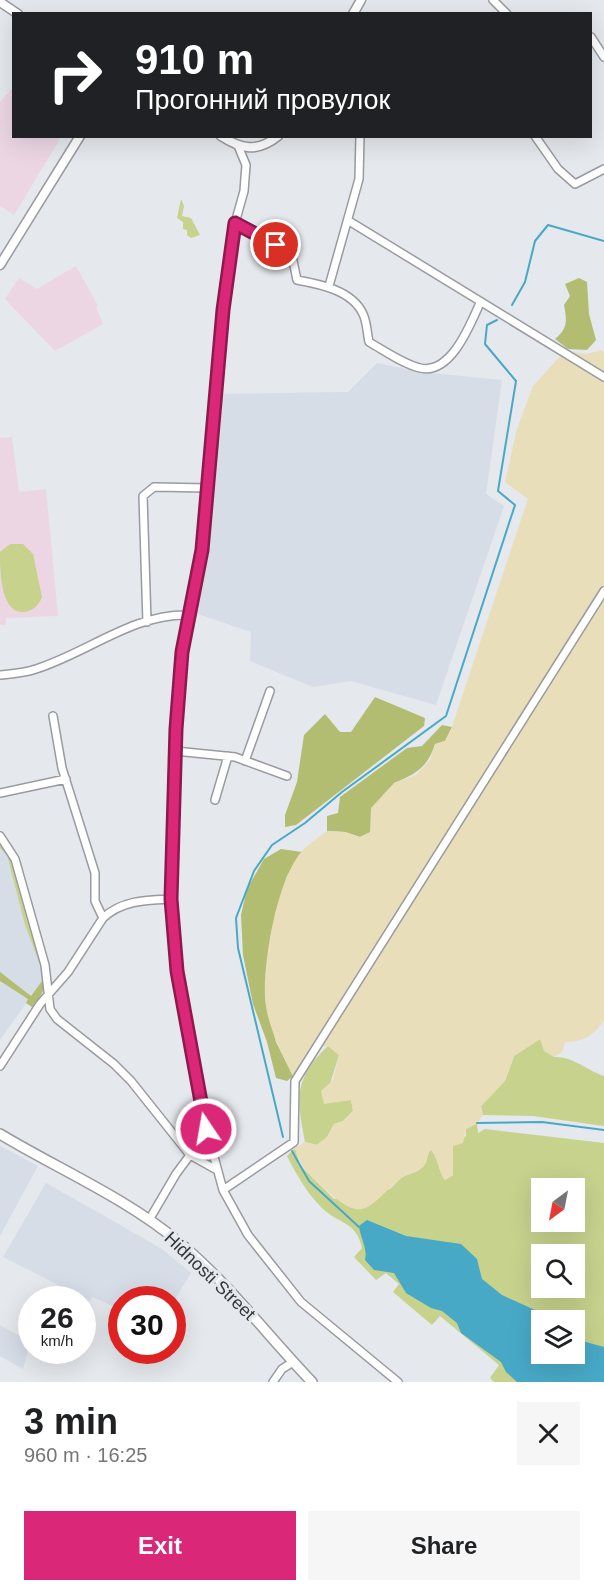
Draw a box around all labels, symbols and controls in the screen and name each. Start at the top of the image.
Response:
icon: right [36,36,114,114]
text: 910 m [135,36,254,83]
text: Прогонний провулок [135,85,390,115]
pin [250,219,301,270]
icon: arrive [259,228,292,261]
position arrow [174,1097,238,1161]
north arrow [531,1178,585,1232]
map controls [531,1178,585,1364]
street label: Hidnosti Street [161,1228,259,1324]
button: search [531,1244,585,1298]
speed limit sign: 30 [108,1286,186,1364]
text: 26 [40,1301,74,1334]
button: layers [531,1310,585,1364]
text: km/h [41,1332,73,1349]
text: 3 min [24,1401,118,1442]
button: close [517,1402,580,1465]
text: 960 m · 16:25 [24,1444,147,1466]
button: Exit [24,1511,296,1580]
button: Share [308,1511,580,1580]

